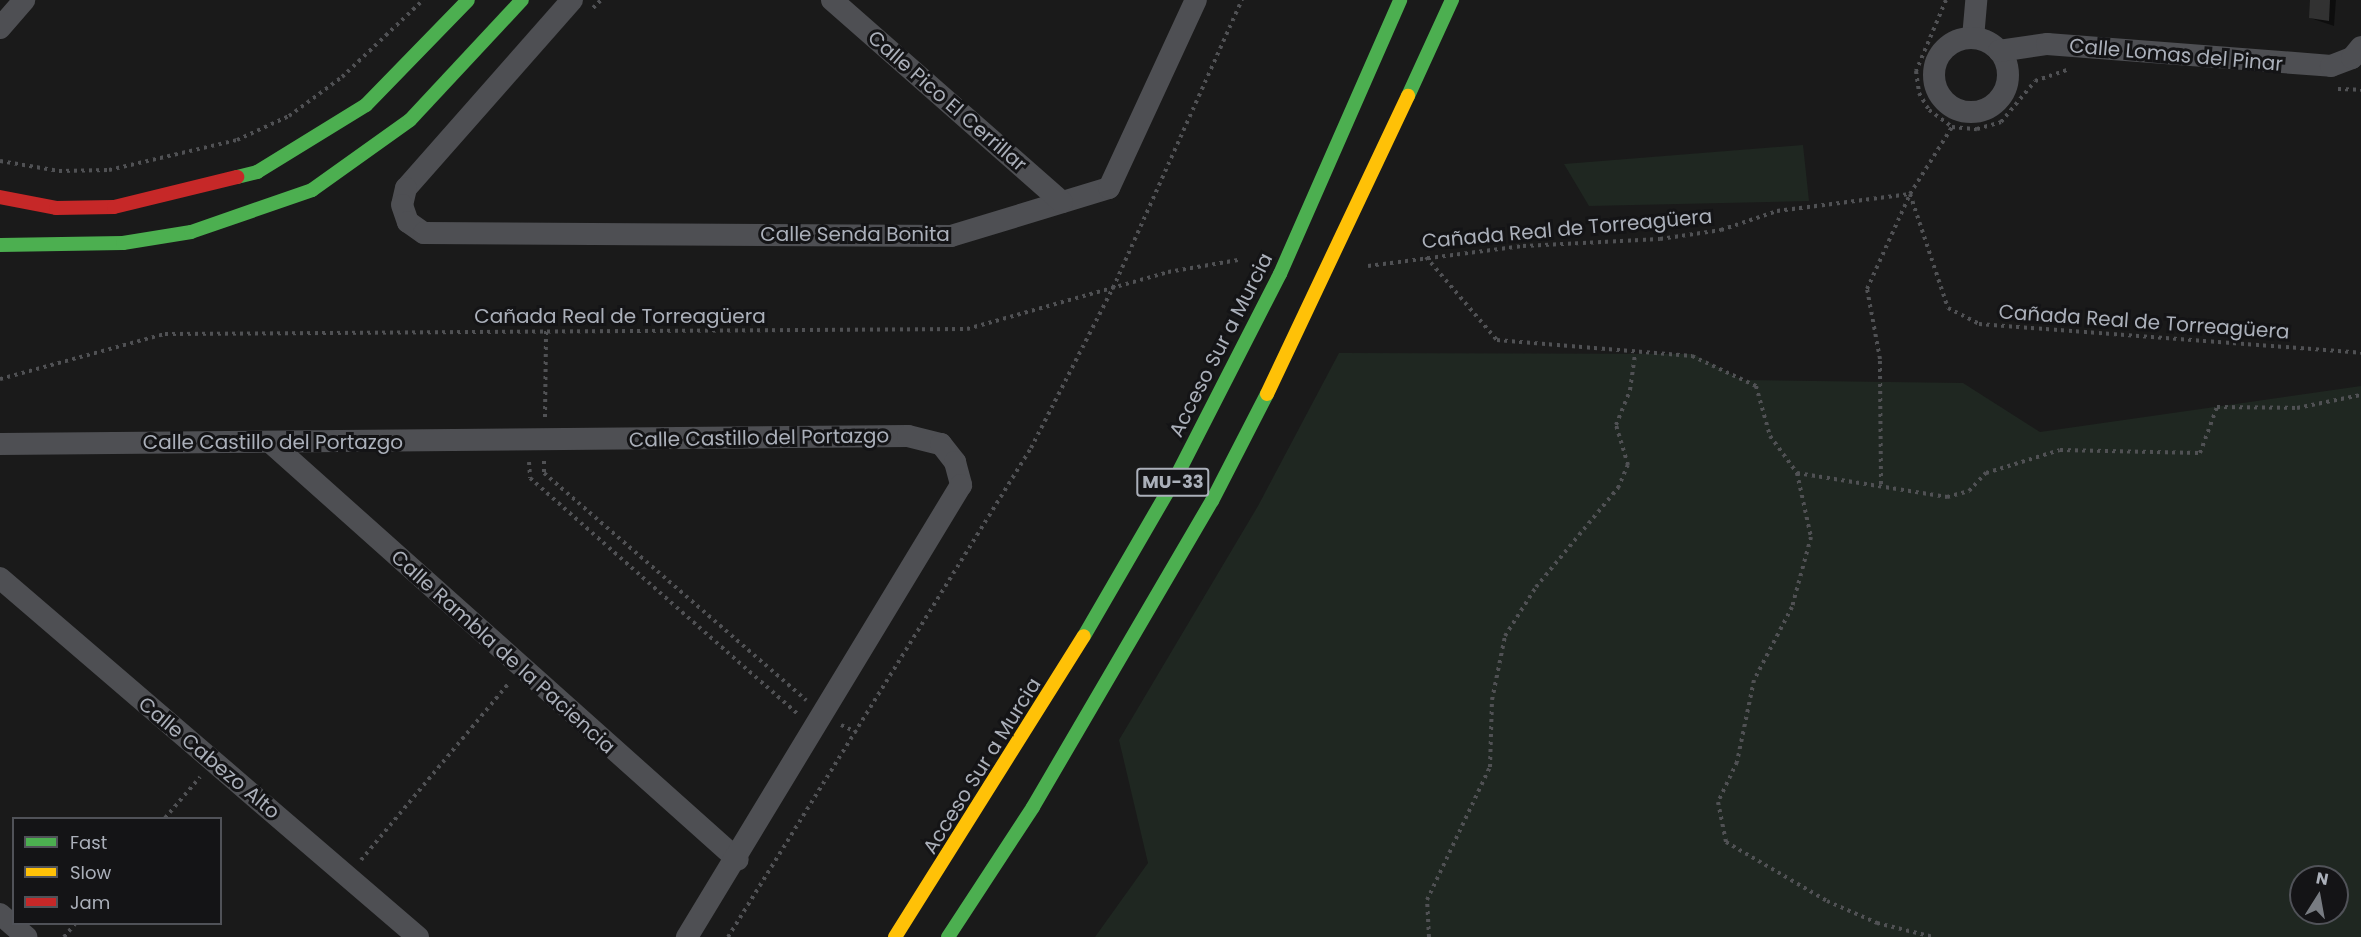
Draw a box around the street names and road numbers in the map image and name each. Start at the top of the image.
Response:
street label: Calle Pico El Cerrillar [863,26,1031,176]
street label: Calle Lomas del Pinar [2068,34,2284,76]
street label: Cañada Real de Torreagüera [1421,204,1713,254]
street label: Calle Senda Bonita [760,222,950,246]
street label: Acceso Sur a Murcia [1164,249,1278,441]
street label: Cañada Real de Torreagüera [1998,300,2290,344]
street label: Cañada Real de Torreagüera [474,304,766,328]
street label: Calle Castillo del Portazgo [629,424,889,452]
street label: Calle Castillo del Portazgo [143,430,403,454]
road number: MU-33 [1136,467,1210,497]
street label: Calle Rambla de la Paciencia [386,545,620,759]
street label: Acceso Sur a Murcia [918,674,1046,858]
street label: Calle Cabezo Alto [133,692,285,824]

